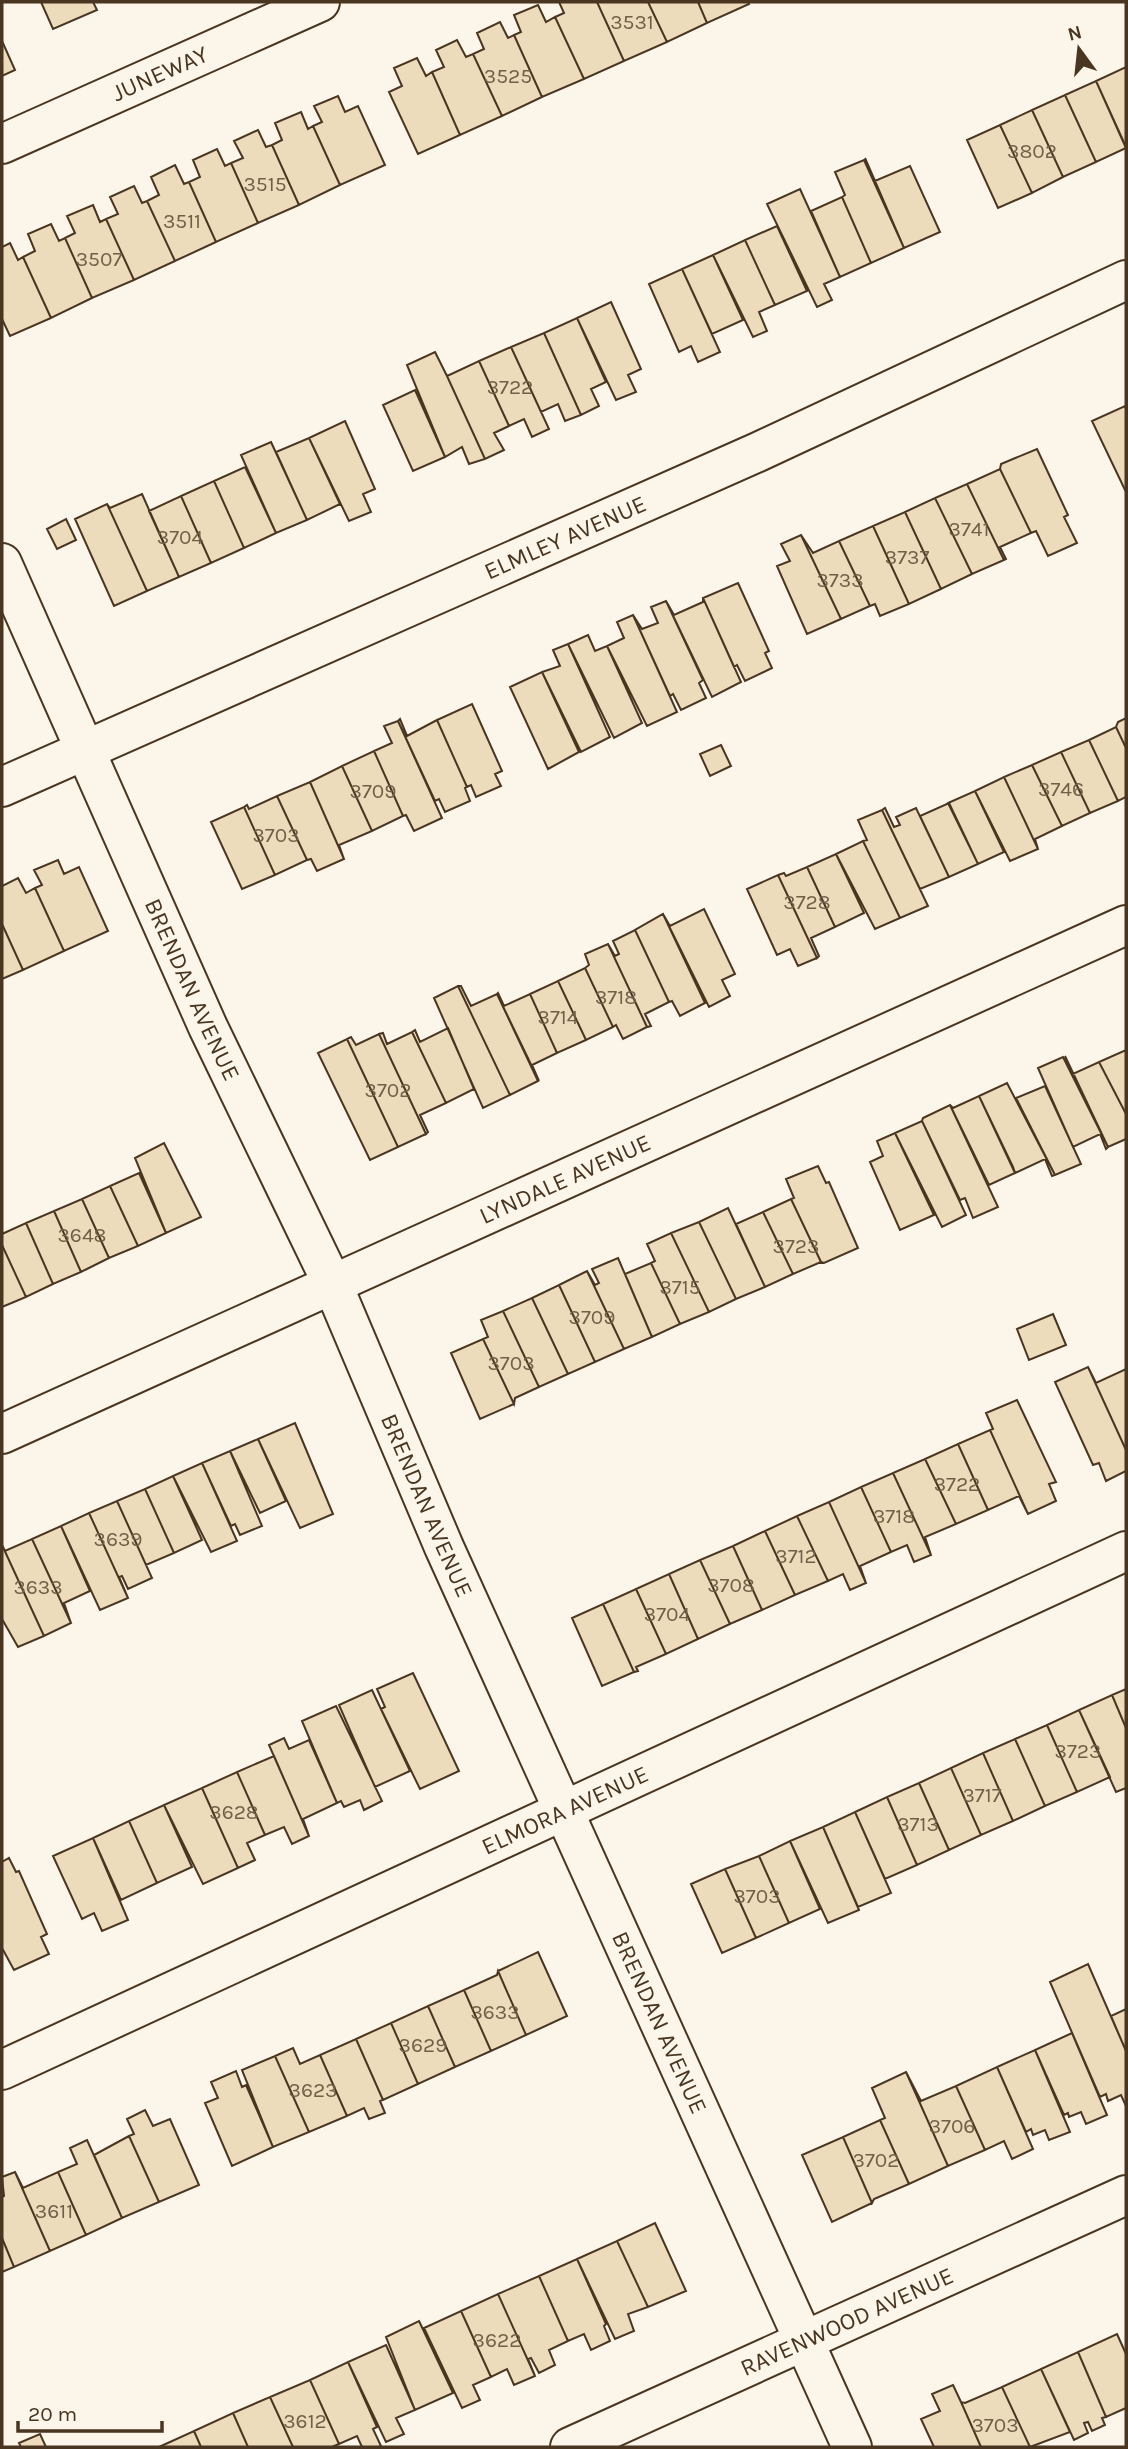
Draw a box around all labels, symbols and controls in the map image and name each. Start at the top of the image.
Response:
house number: 3531 [610,10,654,34]
north arrow [1044,14,1114,84]
text: N [1065,21,1084,46]
street label: JUNEWAY [108,40,212,107]
house number: 3525 [484,64,532,88]
house number: 3802 [1007,139,1057,163]
house number: 3515 [243,172,287,196]
house number: 3511 [163,209,201,233]
house number: 3507 [76,247,122,271]
house number: 3722 [487,375,533,399]
street label: ELMLEY AVENUE [480,489,651,586]
house number: 3741 [949,517,989,541]
house number: 3704 [157,525,203,549]
house number: 3737 [885,545,929,569]
house number: 3733 [816,568,864,592]
house number: 3746 [1038,777,1084,801]
house number: 3709 [350,779,396,803]
house number: 3703 [252,823,300,847]
house number: 3728 [783,890,831,914]
street label: BRENDAN AVENUE [139,894,246,1085]
house number: 3718 [595,985,637,1009]
house number: 3714 [538,1005,579,1029]
house number: 3702 [365,1078,411,1102]
street label: LYNDALE AVENUE [475,1128,655,1230]
house number: 3648 [57,1223,107,1247]
house number: 3723 [773,1234,819,1258]
house number: 3715 [659,1275,701,1299]
house number: 3709 [569,1305,615,1329]
house number: 3703 [487,1351,535,1375]
street label: BRENDAN AVENUE [375,1409,479,1602]
house number: 3722 [934,1472,980,1496]
house number: 3718 [873,1504,915,1528]
house number: 3639 [93,1527,143,1551]
house number: 3712 [775,1544,817,1568]
house number: 3708 [707,1573,755,1597]
house number: 3633 [13,1575,63,1599]
house number: 3704 [644,1602,690,1626]
house number: 3723 [1055,1739,1101,1763]
street label: ELMORA AVENUE [477,1760,653,1861]
house number: 3717 [962,1783,1002,1807]
house number: 3628 [209,1800,259,1824]
house number: 3713 [897,1812,939,1836]
house number: 3703 [733,1884,781,1908]
street label: BRENDAN AVENUE [606,1927,713,2118]
house number: 3633 [470,2000,520,2024]
house number: 3629 [399,2033,447,2057]
house number: 3623 [289,2078,338,2102]
house number: 3706 [929,2114,975,2138]
house number: 3702 [853,2148,899,2172]
house number: 3611 [35,2199,73,2223]
street label: RAVENWOOD AVENUE [736,2261,958,2382]
house number: 3622 [473,2328,521,2352]
scale bar [18,2390,161,2434]
text: 20 m [28,2402,77,2426]
house number: 3612 [283,2409,327,2433]
house number: 3703 [971,2413,1019,2437]

